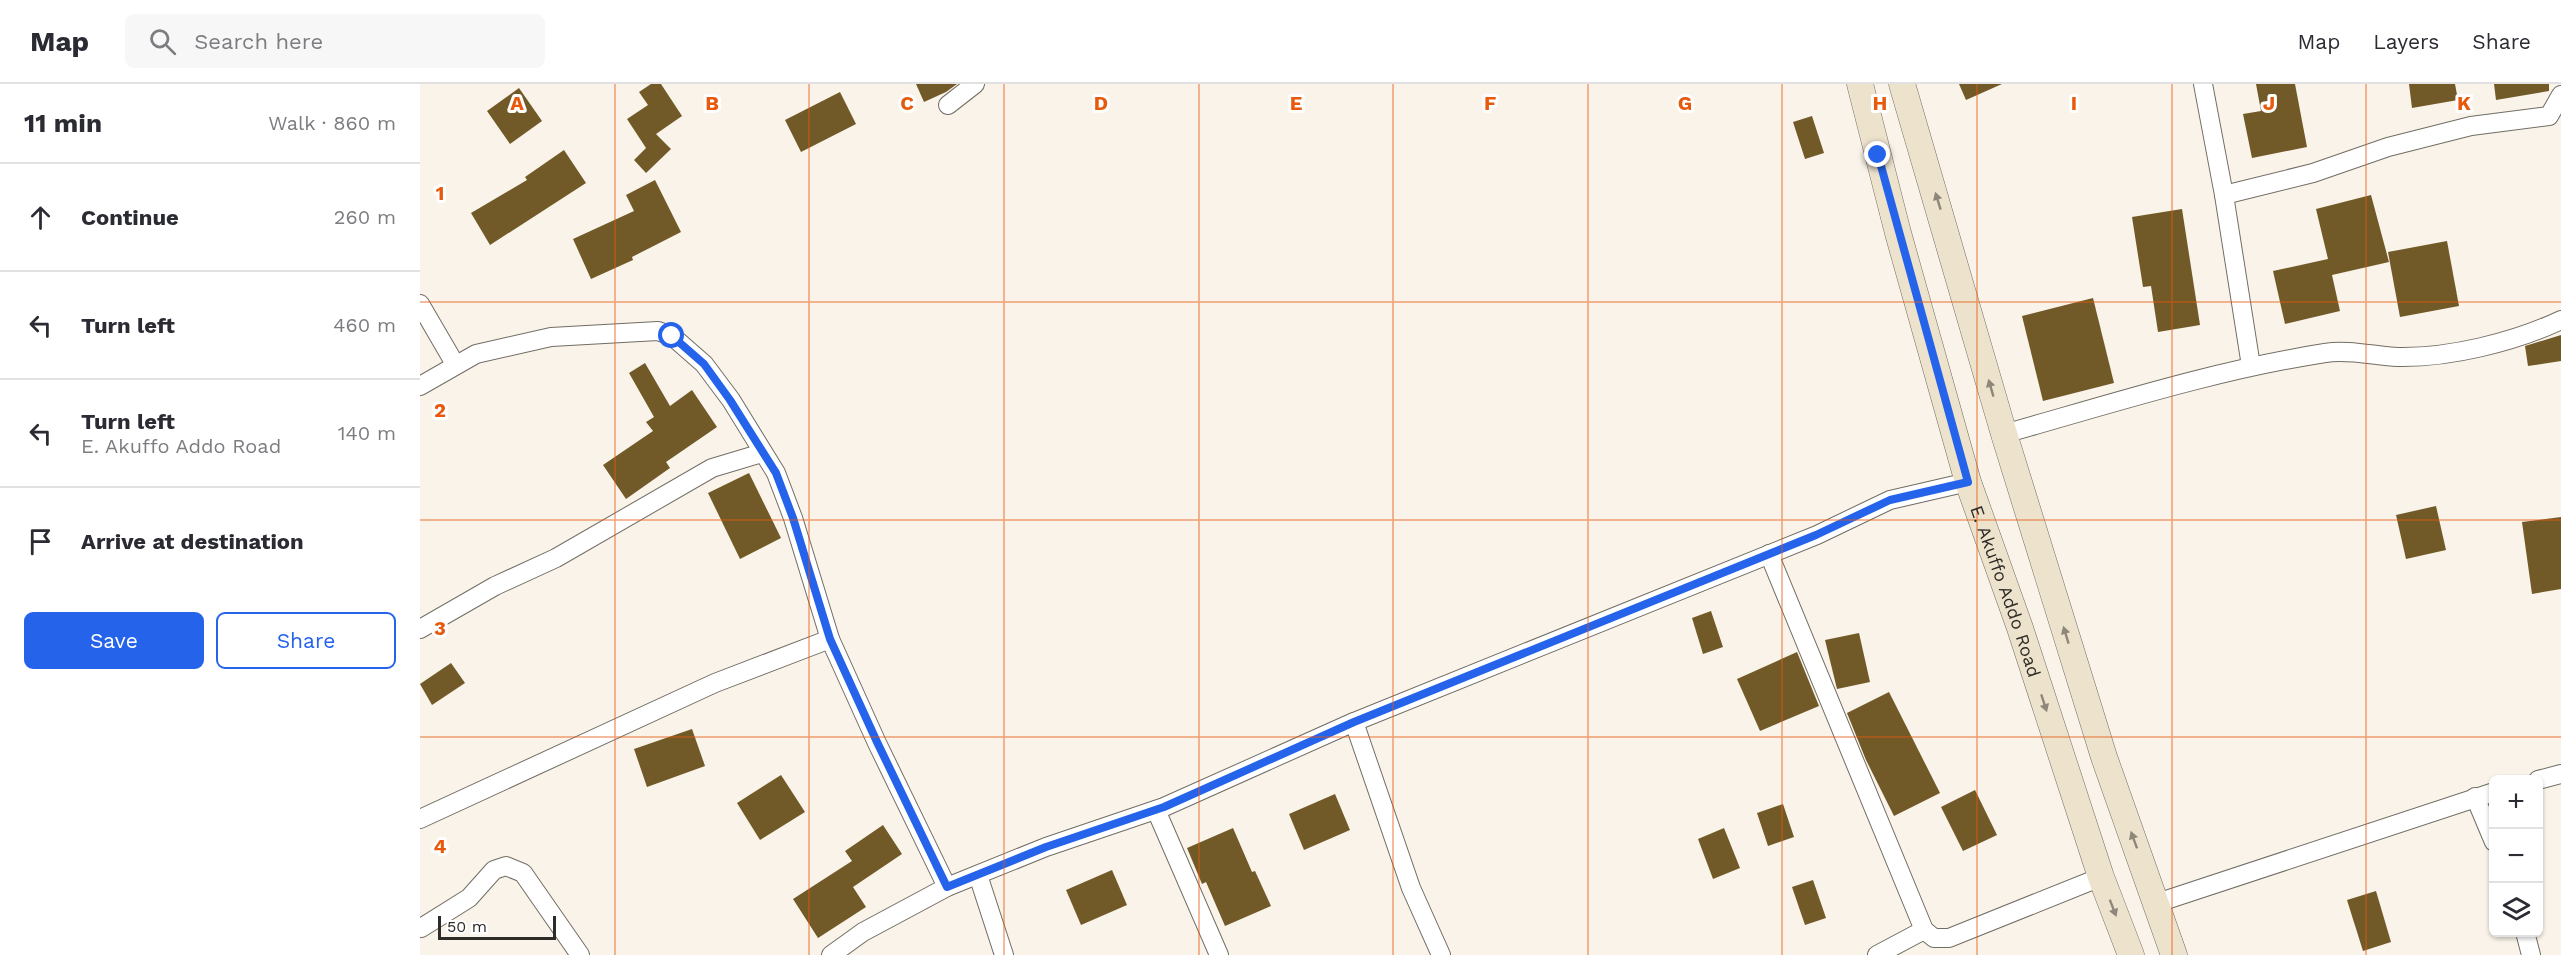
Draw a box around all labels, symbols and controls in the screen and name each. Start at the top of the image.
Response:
search box [125,14,545,68]
text: Map [30,25,89,58]
icon: search [146,25,179,58]
text: Search here [194,29,323,54]
text: Map [2297,29,2340,54]
text: Layers [2373,29,2439,54]
text: Share [2472,29,2531,54]
text: A [510,91,524,115]
text: B [705,91,719,115]
text: C [900,91,914,115]
text: D [1094,91,1108,115]
text: E [1290,91,1302,115]
text: F [1484,91,1496,115]
text: G [1678,91,1692,115]
text: H [1873,91,1887,115]
text: I [2071,91,2077,115]
text: J [2263,91,2275,115]
text: K [2457,91,2471,115]
text: 11 min [24,108,102,138]
text: Walk · 860 m [268,111,396,135]
route end [1864,141,1890,167]
text: 1 [436,181,444,205]
one-way arrow [1933,192,1942,210]
icon: ahead [24,201,57,234]
text: Continue [81,205,179,230]
text: 260 m [334,205,396,229]
icon: left [24,309,57,342]
text: Turn left [81,313,175,338]
text: 460 m [333,313,396,337]
route start [658,322,684,348]
one-way arrow [1986,379,1995,397]
text: 2 [434,398,446,422]
text: Turn left [81,409,175,434]
icon: left [24,417,57,450]
text: 140 m [338,421,396,445]
text: E. Akuffo Addo Road [81,434,281,458]
street label: E. Akuffo Addo Road [1967,502,2046,680]
icon: arrive [24,525,57,558]
text: Arrive at destination [81,529,304,554]
button: Save [24,612,204,669]
button: Share [216,612,396,669]
text: 3 [434,616,446,640]
one-way arrow [2061,626,2070,644]
one-way arrow [2040,694,2050,712]
map controls [2489,775,2543,937]
button: + [2489,775,2543,829]
button: − [2489,829,2543,883]
one-way arrow [2129,831,2138,849]
text: 4 [434,834,447,858]
button: layers [2489,883,2543,937]
one-way arrow [2109,899,2118,917]
scale bar [438,913,556,940]
text: 50 m [447,917,487,936]

